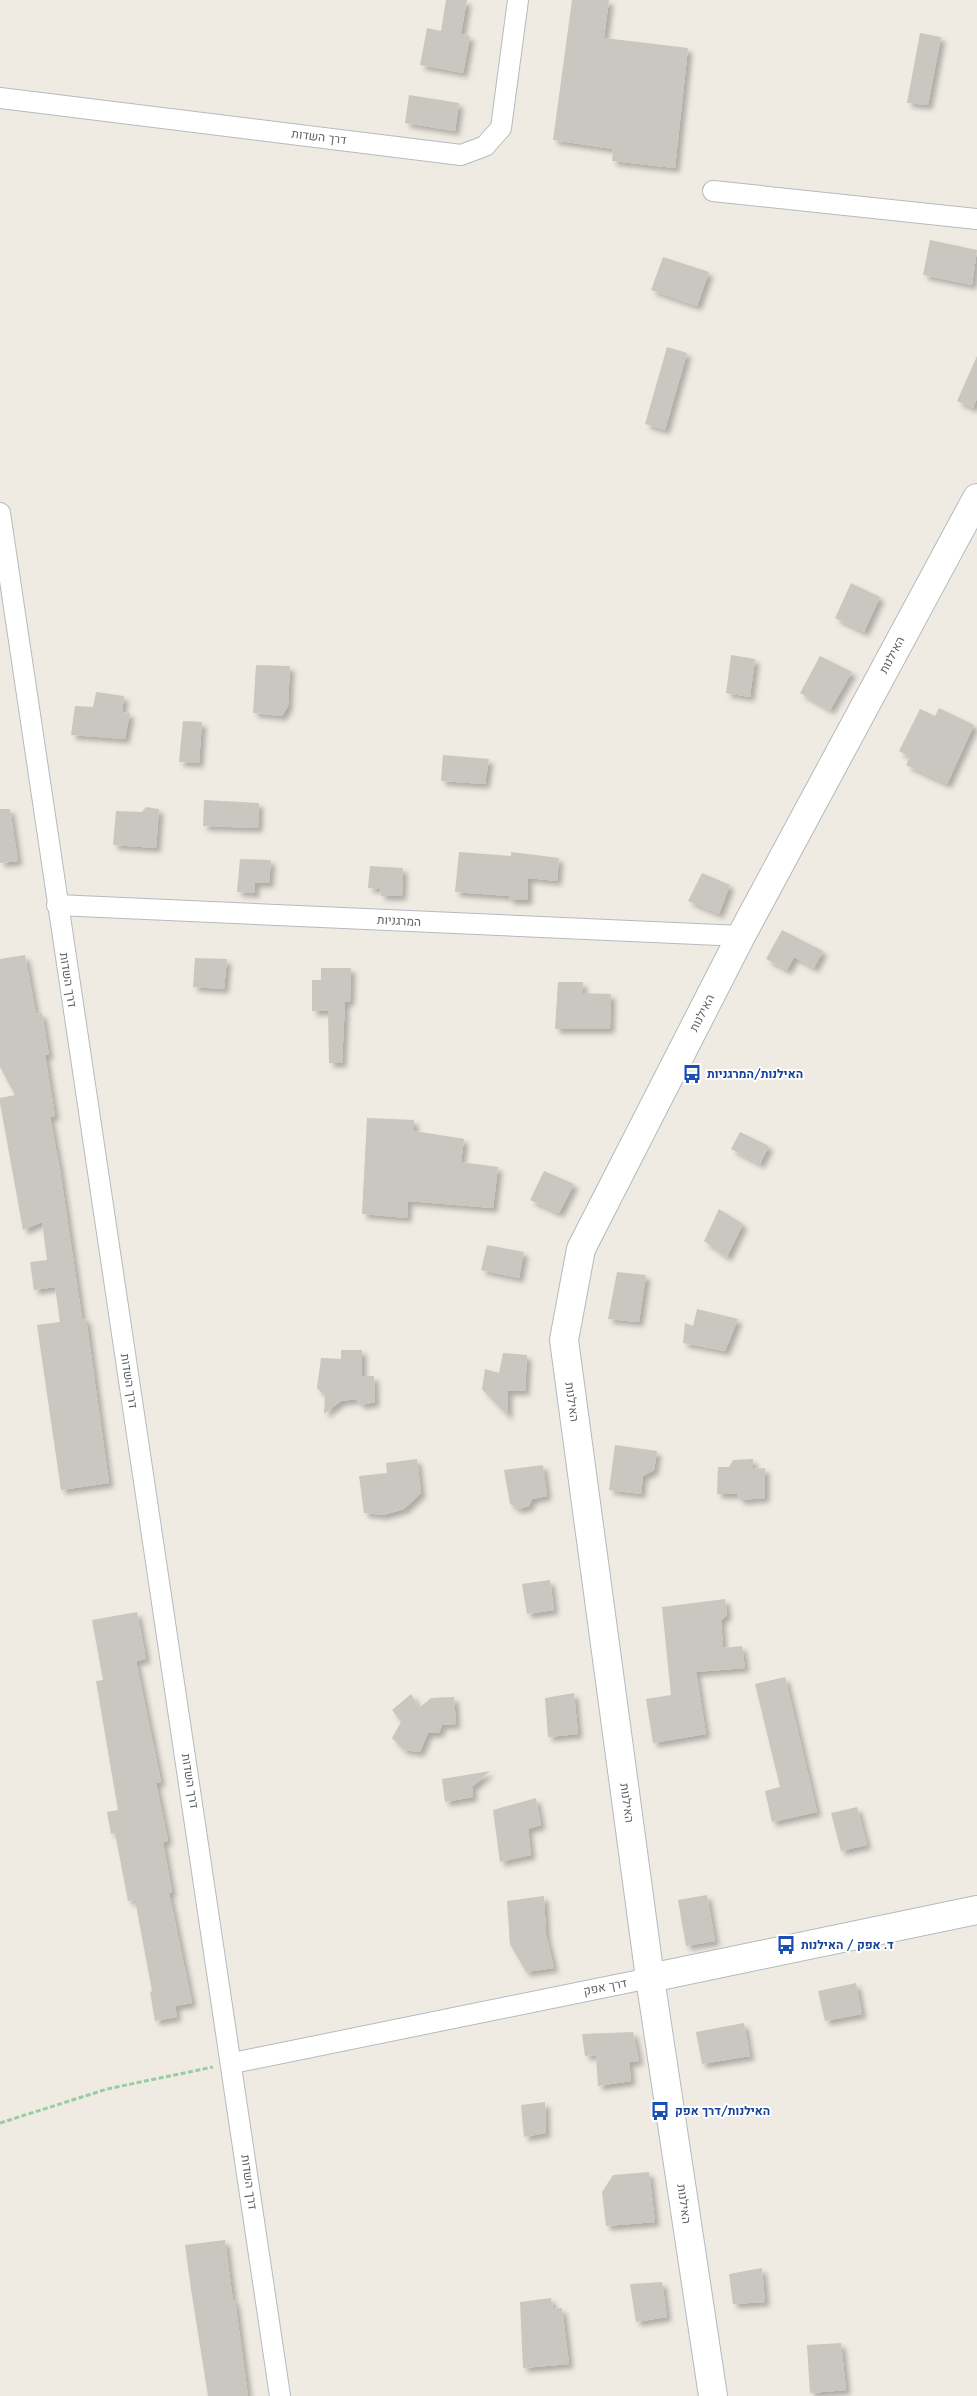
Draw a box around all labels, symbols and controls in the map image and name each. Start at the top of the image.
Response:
street label: דרך השדות [291,126,347,147]
street label: האילנות [876,634,908,676]
street label: המרגניות [377,912,421,929]
street label: דרך השדות [57,951,80,1008]
street label: האילנות [686,992,717,1034]
bus stop icon: האילנות/המרגניות [681,1063,703,1085]
place label: האילנות/המרגניות [707,1066,803,1081]
street label: דרך השדות [118,1352,141,1409]
street label: האילנות [562,1381,583,1423]
street label: דרך השדות [179,1752,202,1809]
street label: האילנות [617,1782,638,1824]
bus stop icon: ד. אפק / האילנות [775,1934,797,1956]
place label: ד. אפק / האילנות [801,1937,894,1952]
street label: דרך אפק [582,1975,628,1998]
bus stop icon: האילנות/דרך אפק [649,2100,671,2122]
place label: האילנות/דרך אפק [675,2103,770,2118]
street label: דרך השדות [238,2154,261,2210]
street label: האילנות [674,2183,695,2225]

